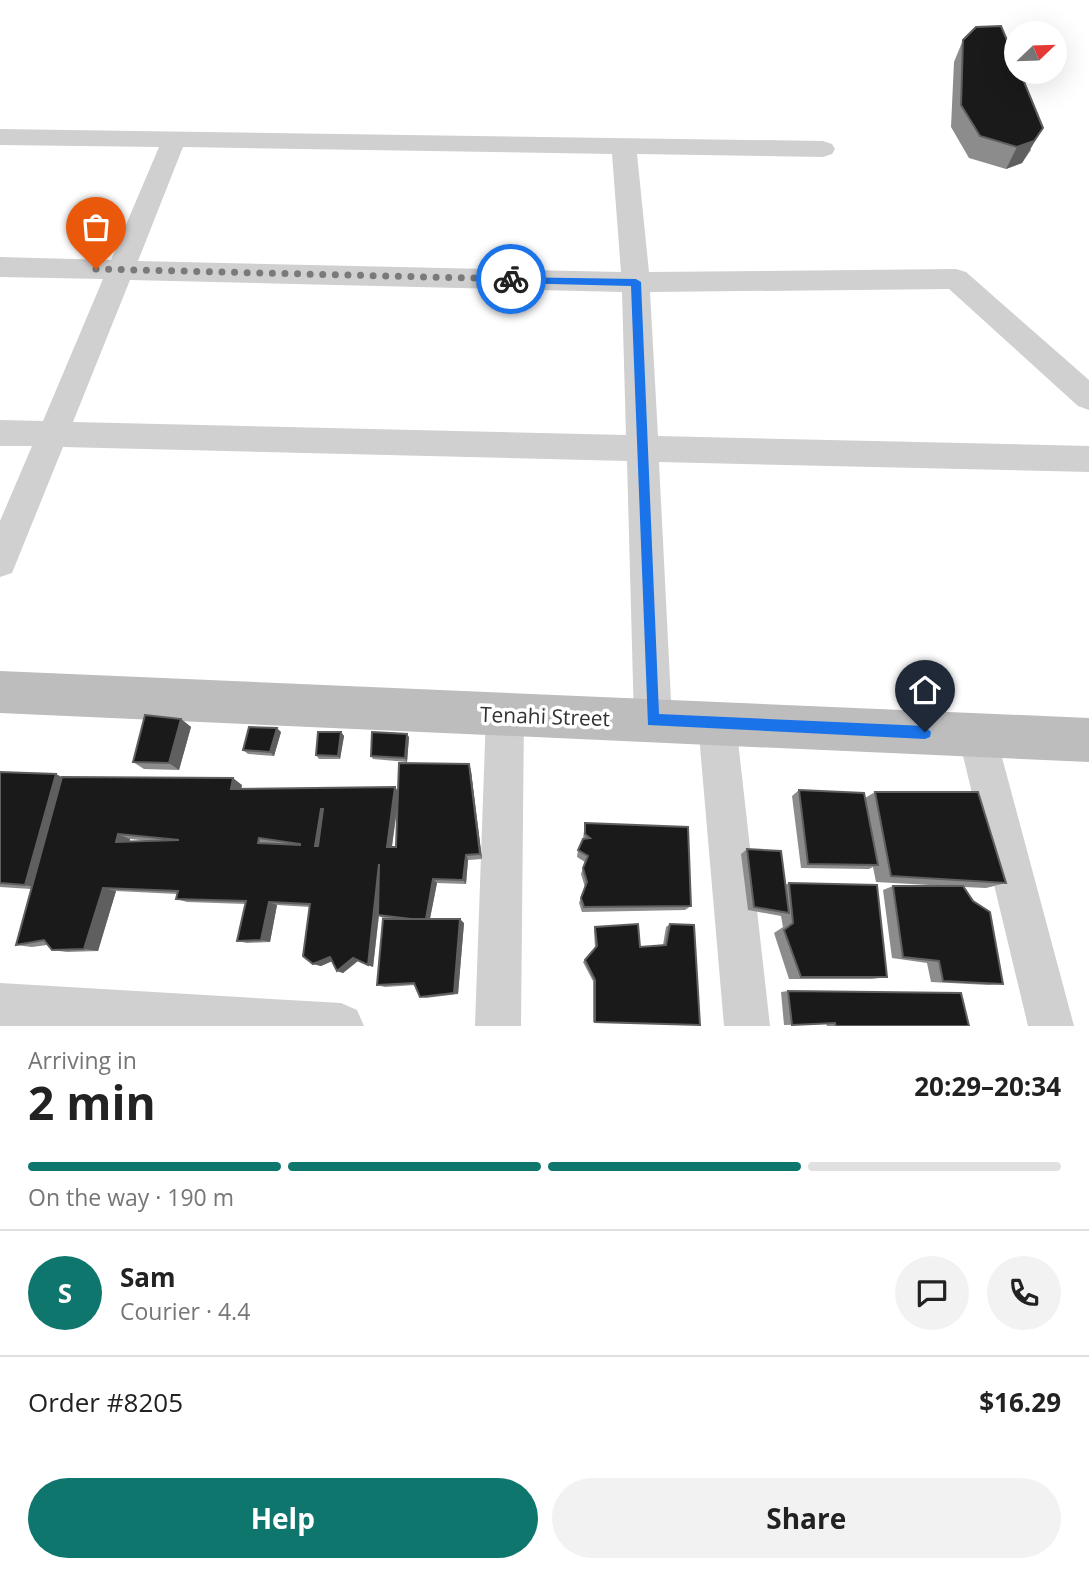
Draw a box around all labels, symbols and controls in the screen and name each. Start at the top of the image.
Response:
north arrow [1004,21,1068,84]
map controls [1004,21,1067,84]
pin [66,197,126,269]
icon: bag [77,208,115,246]
courier [476,244,546,314]
icon: bike [492,260,530,298]
pin [895,660,955,732]
icon: home [906,671,944,709]
street label: Tenahi Street [479,700,611,732]
text: Arriving in [28,1044,137,1076]
text: 20:29–20:34 [914,1068,1061,1104]
text: 2 min [28,1071,156,1133]
text: On the way · 190 m [28,1181,234,1213]
button: chat [895,1256,969,1330]
button: phone [987,1256,1061,1330]
text: Sam [120,1259,176,1295]
text: S [58,1275,72,1311]
text: Courier · 4.4 [120,1295,250,1327]
text: Order #8205 [28,1384,183,1420]
text: $16.29 [979,1384,1061,1420]
button: Help [28,1478,538,1558]
button: Share [552,1478,1061,1558]

